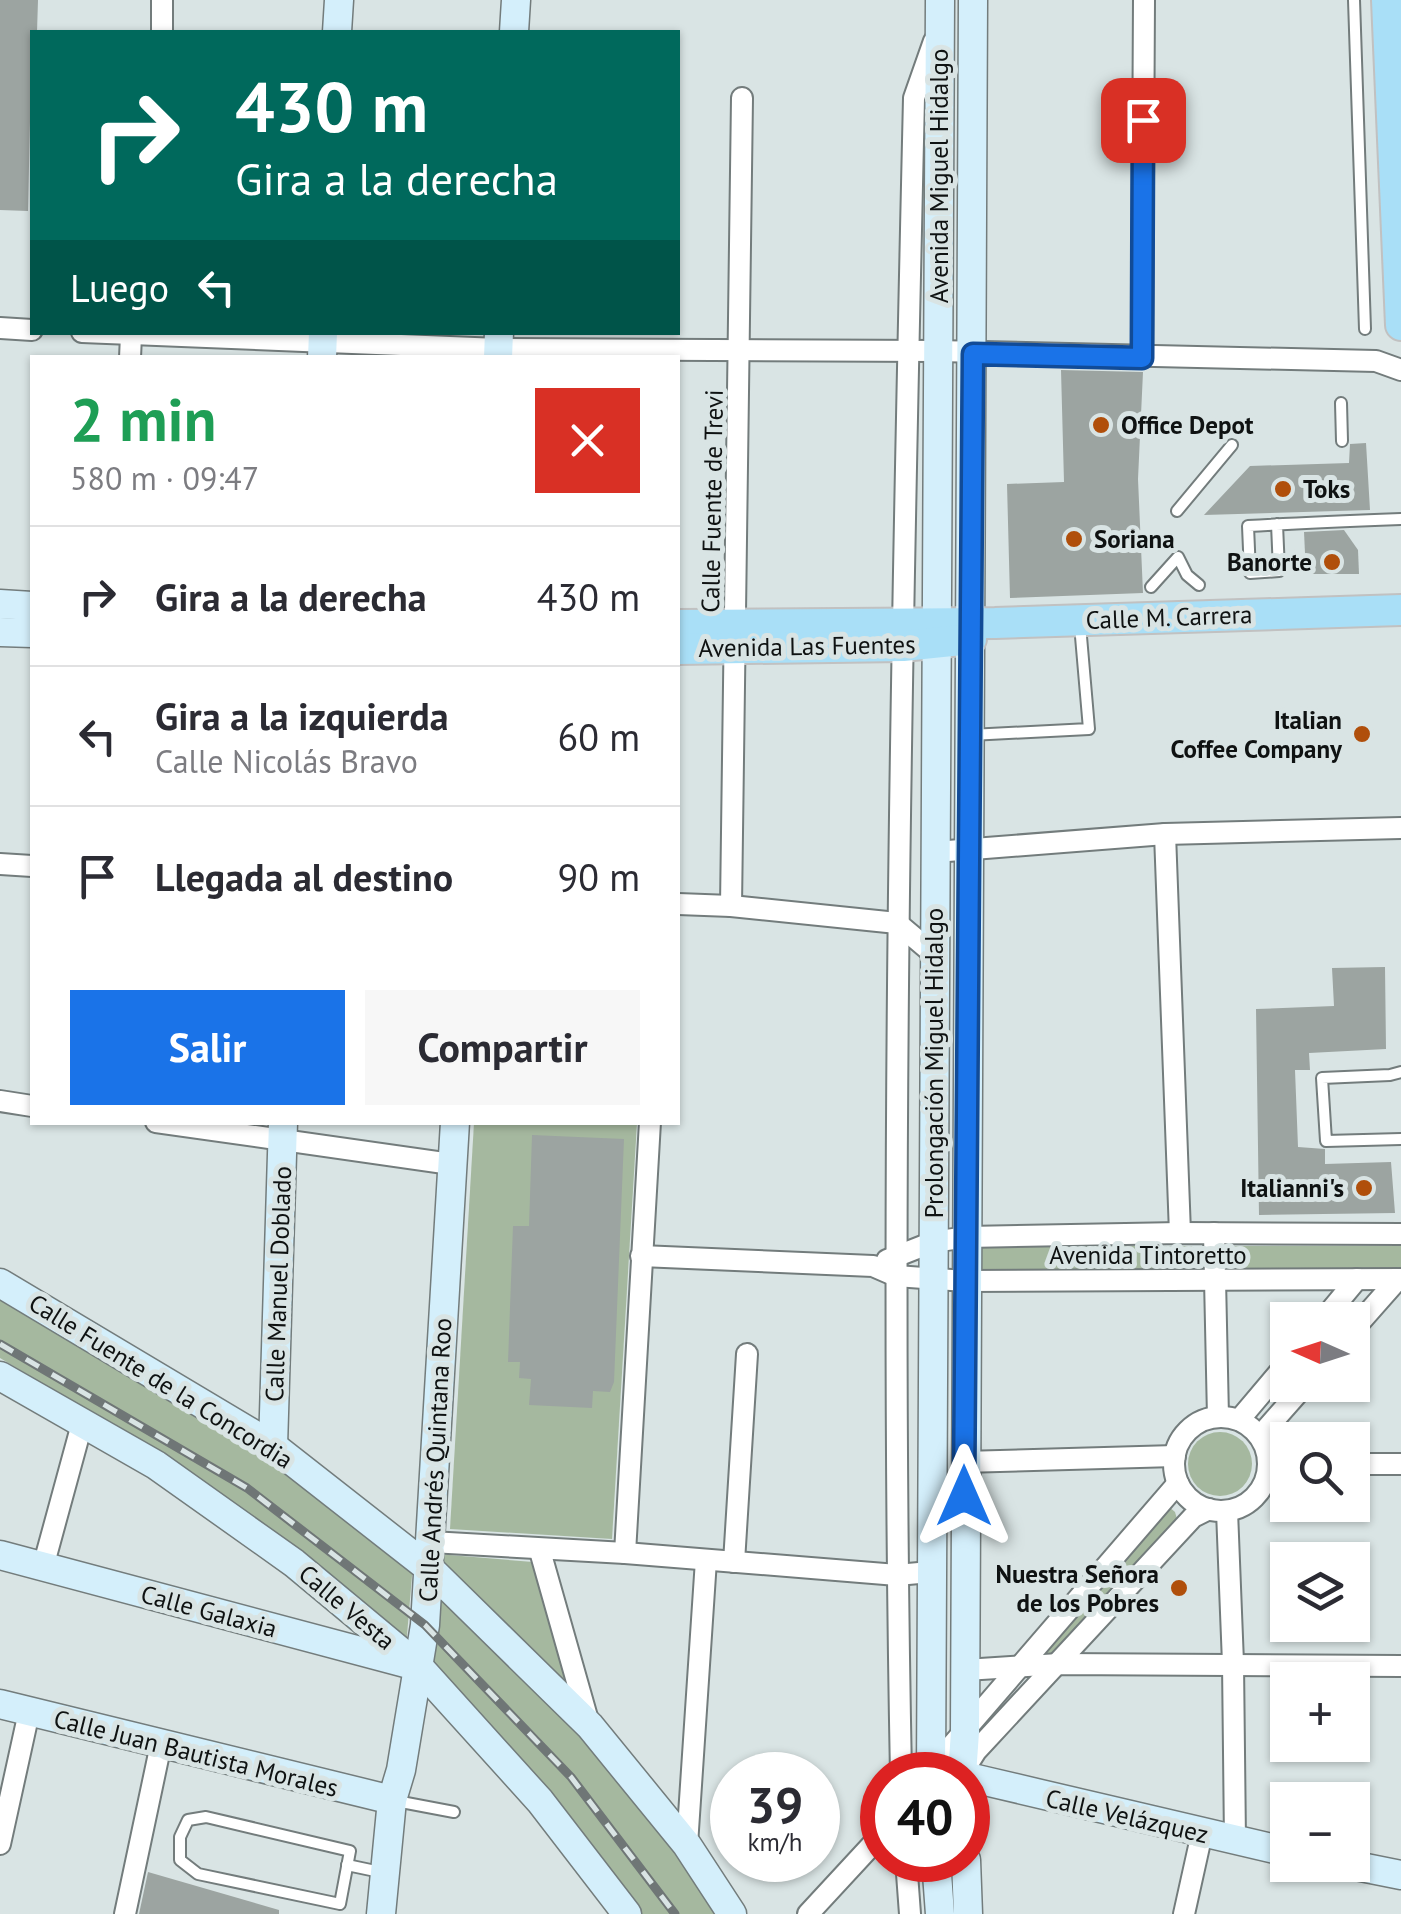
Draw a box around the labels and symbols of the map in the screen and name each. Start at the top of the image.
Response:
street label: Avenida Miguel Hidalgo [923,49,955,303]
pin [1101,78,1186,163]
street label: Calle Fuente de Trevi [694,389,730,613]
place label: Office Depot [1121,409,1254,441]
marker: Office Depot [1090,414,1112,436]
place label: Toks [1303,473,1350,505]
marker: Toks [1272,478,1294,500]
place label: Soriana [1094,523,1175,555]
marker: Soriana [1063,528,1085,550]
place label: Banorte [1227,546,1312,578]
marker: Banorte [1321,551,1343,573]
street label: Calle M. Carrera [1085,598,1253,636]
street label: Avenida Las Fuentes [698,628,916,664]
place label: Italian Coffee Company [1170,704,1343,765]
marker: Italian Coffee Company [1351,723,1373,745]
street label: Prolongación Miguel Hidalgo [918,908,950,1218]
street label: Calle Manuel Doblado [258,1165,298,1403]
place label: Italianni's [1240,1172,1344,1204]
marker: Italianni's [1353,1177,1375,1199]
street label: Avenida Tintoretto [1049,1239,1247,1271]
street label: Calle Fuente de la Concordia [23,1287,299,1475]
north arrow [1270,1302,1370,1402]
street label: Calle Andrés Quintana Roo [412,1317,458,1603]
position arrow [912,1444,1016,1548]
street label: Calle Vesta [292,1557,402,1657]
place label: Nuestra Señora de los Pobres [995,1558,1159,1619]
street label: Calle Galaxia [137,1577,281,1645]
marker: Nuestra Señora de los Pobres [1168,1577,1190,1599]
street label: Calle Juan Bautista Morales [50,1702,342,1804]
speed limit sign: 40 [860,1752,990,1882]
street label: Calle Velázquez [1043,1782,1211,1850]

